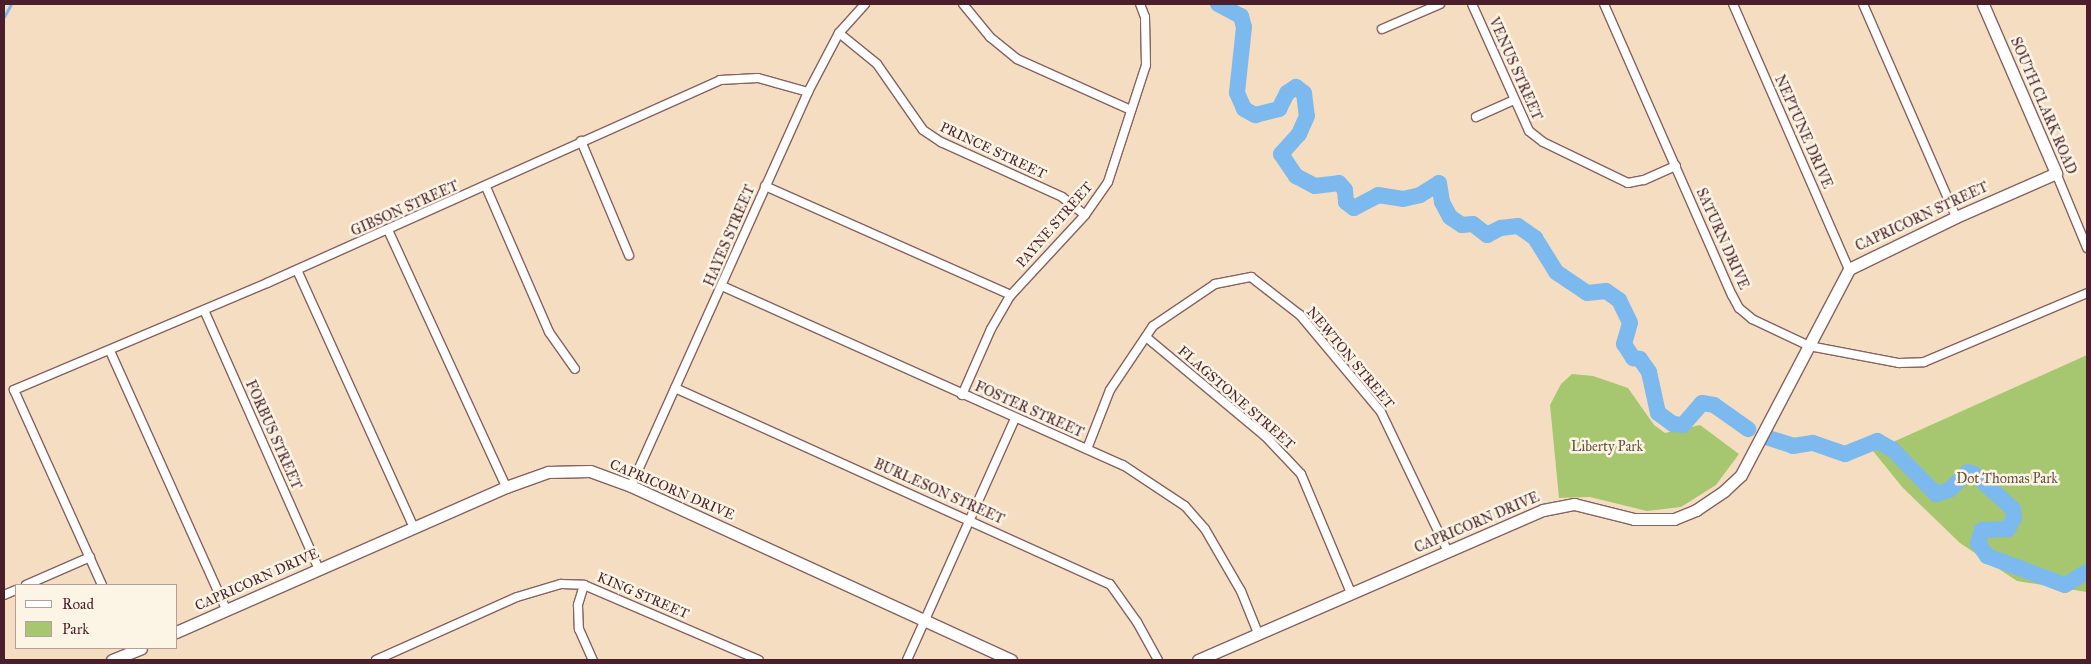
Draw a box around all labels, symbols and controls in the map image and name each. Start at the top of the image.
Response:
street label: VENUS STREET [1485,15,1545,123]
street label: SOUTH CLARK ROAD [2006,35,2080,177]
street label: NEPTUNE DRIVE [1770,73,1836,191]
street label: PRINCE STREET [937,119,1049,183]
street label: GIBSON STREET [349,178,461,240]
street label: PAYNE STREET [1013,179,1097,271]
street label: CAPRICORN STREET [1853,179,1991,255]
street label: HAYES STREET [701,183,759,289]
street label: SATURN DRIVE [1692,186,1752,292]
street label: NEWTON STREET [1303,304,1397,412]
street label: FLAGSTONE STREET [1174,343,1298,453]
street label: FORBUS STREET [241,378,305,492]
street label: FOSTER STREET [972,378,1086,442]
park label: Liberty Park [1571,439,1643,455]
street label: CAPRICORN DRIVE [607,456,737,524]
street label: BURLESON STREET [871,456,1007,528]
park label: Dot Thomas Park [1956,471,2058,487]
street label: CAPRICORN DRIVE [1412,489,1542,557]
street label: CAPRICORN DRIVE [192,545,322,615]
street label: KING STREET [595,569,691,623]
legend [15,584,178,649]
text: Road [62,595,94,613]
text: Park [62,620,89,638]

